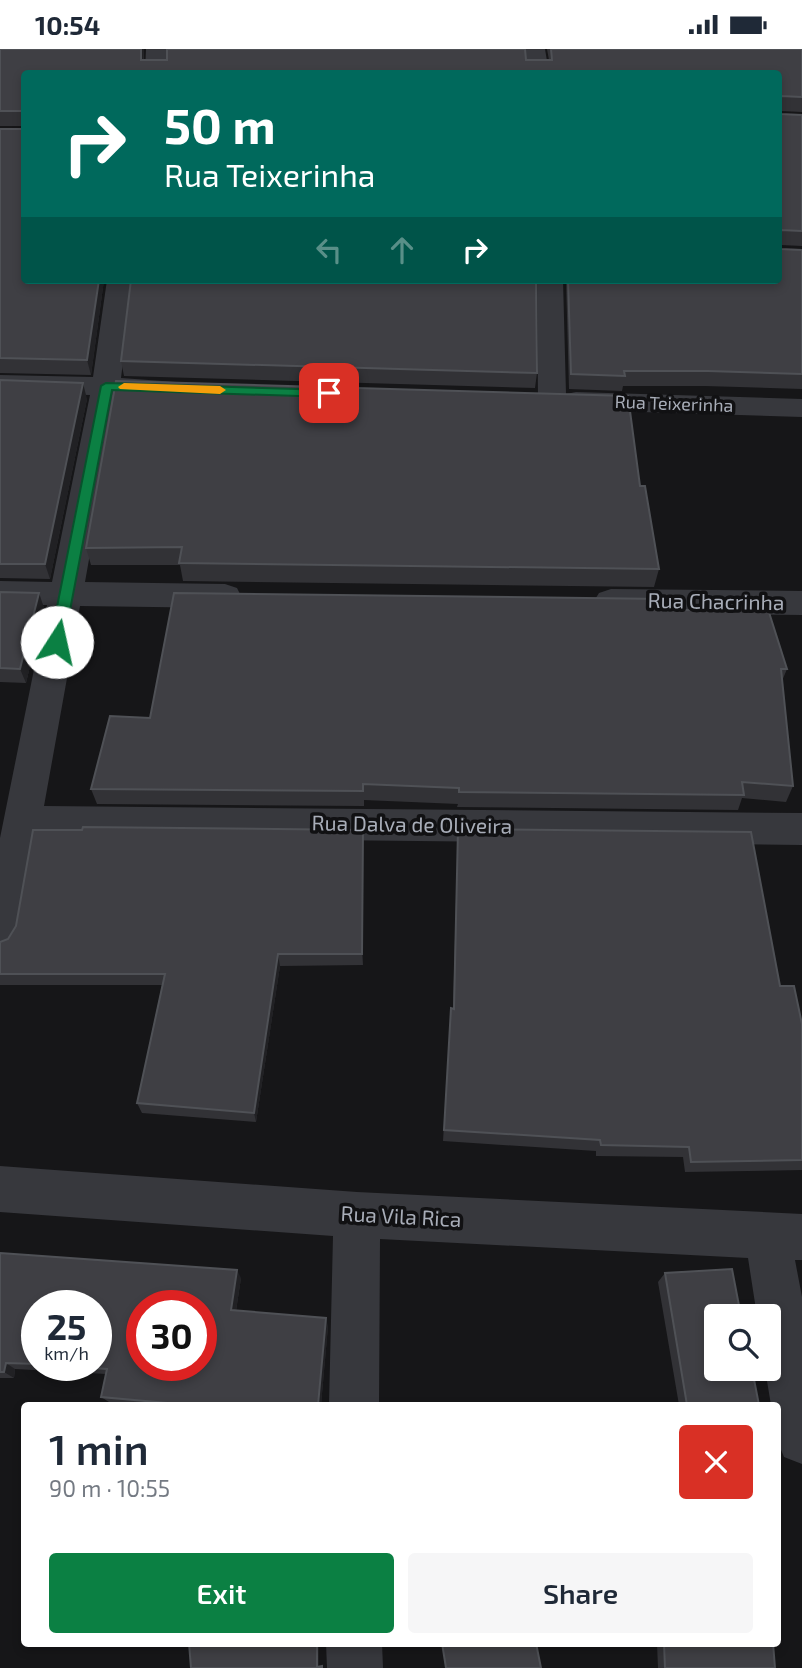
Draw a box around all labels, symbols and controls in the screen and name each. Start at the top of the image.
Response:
text: 10:54 [35,9,100,40]
text: 50 m [164,95,276,154]
icon: right [49,98,140,189]
text: Rua Teixerinha [164,155,375,193]
icon: left [310,231,348,269]
icon: ahead [383,231,421,269]
icon: right [456,231,494,269]
pin [299,363,359,423]
icon: arrive [310,374,348,412]
street label: Rua Teixerinha [614,390,734,416]
street label: Rua Chacrinha [647,587,785,614]
position arrow [20,605,94,679]
street label: Rua Dalva de Oliveira [312,809,513,838]
street label: Rua Vila Rica [340,1200,462,1231]
speed limit sign: 30 [126,1290,217,1381]
map controls [704,1304,781,1381]
button: search [704,1304,781,1381]
text: 25 [47,1305,86,1347]
text: km/h [44,1342,89,1364]
text: 1 min [49,1423,149,1473]
button: close [679,1425,753,1499]
text: 90 m · 10:55 [49,1474,170,1502]
button: Exit [49,1553,394,1633]
button: Share [408,1553,753,1633]

